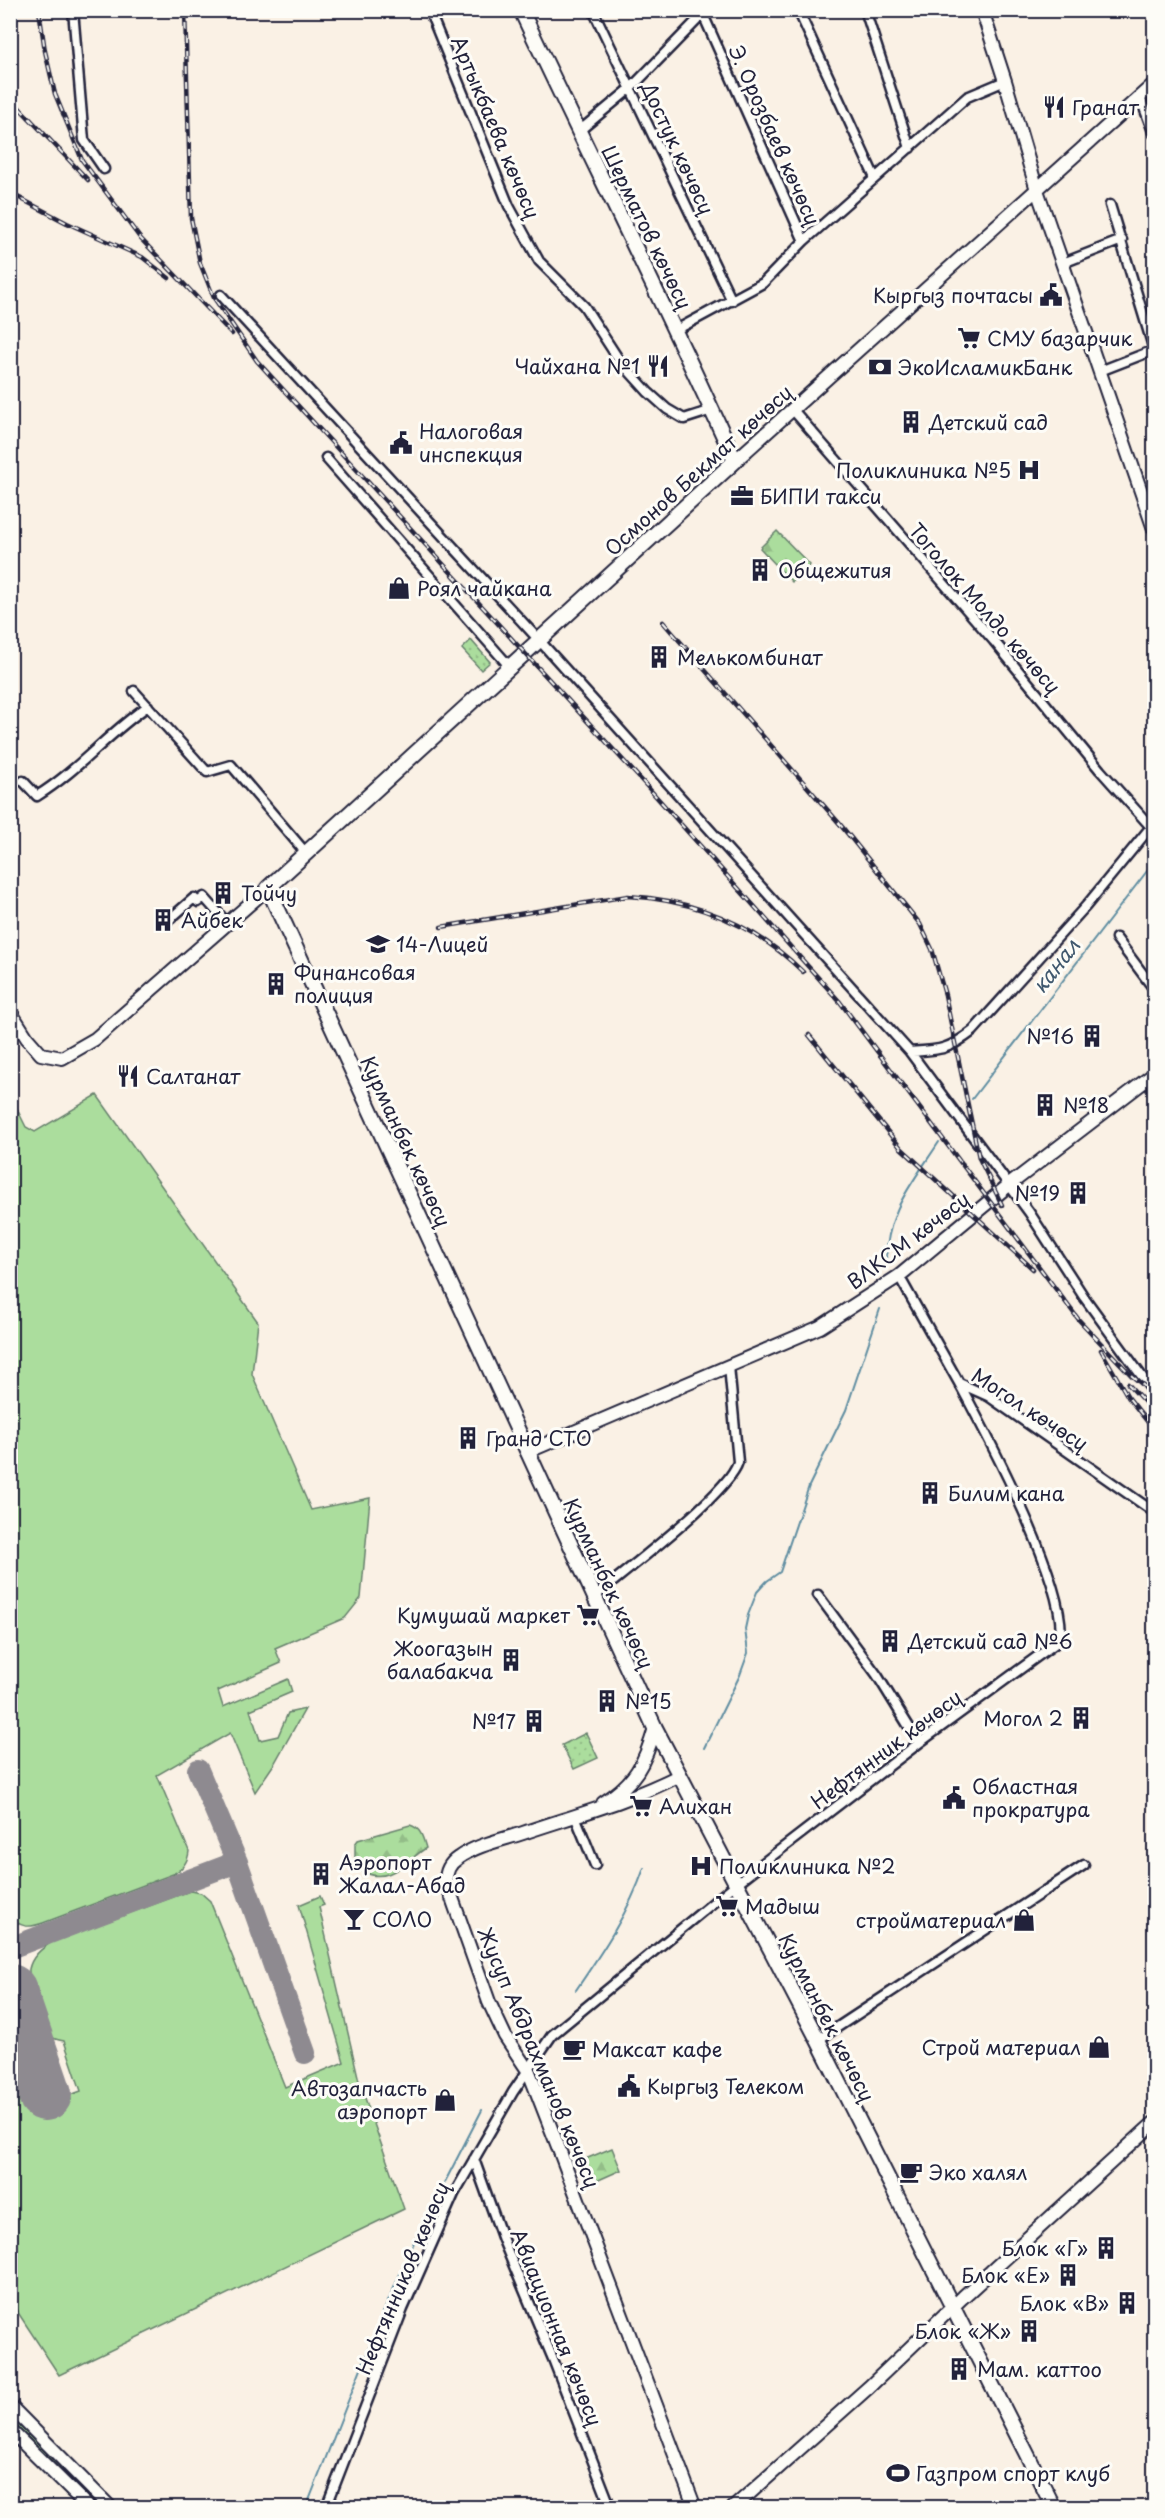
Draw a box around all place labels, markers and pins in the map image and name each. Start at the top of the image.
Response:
place label: Гранат [1072,92,1140,122]
restaurant icon: Гранат [1041,94,1067,120]
place label: Кыргыз почтасы [873,280,1033,310]
public building icon: Кыргыз почтасы [1038,282,1064,308]
place label: СМУ базарчик [987,323,1133,353]
supermarket icon: СМУ базарчик [956,325,982,351]
place label: Чайхана №1 [514,351,640,381]
place label: ЭкоИсламикБанк [898,352,1073,382]
restaurant icon: Чайхана №1 [645,353,671,379]
bank icon: ЭкоИсламикБанк [867,354,893,380]
place label: Детский сад [928,407,1048,437]
building icon: Детский сад [898,409,924,435]
place label: Налоговая инспекция [419,416,523,469]
public building icon: Налоговая инспекция [388,430,414,456]
place label: Поликлиника №5 [836,455,1011,485]
hospital icon: Поликлиника №5 [1016,457,1042,483]
place label: БИПИ такси [760,481,882,511]
office icon: БИПИ такси [729,483,755,509]
place label: Общежития [778,555,892,585]
building icon: Общежития [747,557,773,583]
place label: Роял чайкана [417,573,552,603]
shop icon: Роял чайкана [386,575,412,601]
place label: Мелькомбинат [677,642,824,672]
building icon: Мелькомбинат [646,644,672,670]
place label: Тойчу [241,878,297,908]
building icon: Тойчу [210,880,236,906]
place label: Айбек [181,905,243,935]
building icon: Айбек [150,907,176,933]
place label: 14-Лицей [396,929,488,959]
school or university icon: 14-Лицей [365,931,391,957]
place label: Финансовая полиция [294,957,416,1010]
building icon: Финансовая полиция [263,971,289,997]
place label: №16 [1026,1021,1074,1051]
building icon: №16 [1079,1023,1105,1049]
place label: Салтанат [146,1061,241,1091]
restaurant icon: Салтанат [115,1063,141,1089]
place label: №18 [1063,1090,1109,1120]
building icon: №18 [1032,1092,1058,1118]
place label: №19 [1015,1178,1060,1208]
building icon: №19 [1065,1180,1091,1206]
place label: Гранд СТО [486,1423,592,1453]
building icon: Гранд СТО [455,1425,481,1451]
place label: Билим кана [948,1478,1065,1508]
building icon: Билим кана [917,1480,943,1506]
place label: Кумушай маркет [397,1600,570,1630]
supermarket icon: Кумушай маркет [575,1602,601,1628]
place label: Детский сад №6 [907,1626,1073,1656]
building icon: Детский сад №6 [877,1628,903,1654]
place label: Жоогазын балабакча [387,1633,494,1686]
building icon: Жоогазын балабакча [498,1647,524,1673]
place label: №15 [625,1686,672,1716]
building icon: №15 [594,1688,620,1714]
place label: Могол 2 [983,1703,1063,1733]
building icon: Могол 2 [1068,1705,1094,1731]
place label: №17 [472,1706,516,1736]
building icon: №17 [521,1708,547,1734]
place label: Областная прократура [972,1771,1090,1824]
public building icon: Областная прократура [941,1785,967,1811]
place label: Алихан [659,1791,732,1821]
supermarket icon: Алихан [628,1793,654,1819]
place label: Аэропорт Жалал-Абад [338,1847,466,1900]
place label: Поликлиника №2 [719,1851,895,1881]
hospital icon: Поликлиника №2 [688,1853,714,1879]
building icon: Аэропорт Жалал-Абад [308,1861,334,1887]
place label: Мадыш [745,1891,820,1921]
supermarket icon: Мадыш [714,1893,740,1919]
place label: СОЛО [372,1904,432,1934]
place label: стройматериал [856,1905,1006,1935]
bar icon: СОЛО [341,1906,367,1932]
shop icon: стройматериал [1011,1907,1037,1933]
place label: Строй материал [922,2032,1081,2062]
place label: Максат кафе [592,2034,722,2064]
shop icon: Строй материал [1086,2034,1112,2060]
cafe icon: Максат кафе [561,2036,587,2062]
place label: Кыргыз Телеком [647,2071,804,2101]
place label: Автозапчасть аэропорт [291,2073,427,2126]
public building icon: Кыргыз Телеком [616,2073,642,2099]
shop icon: Автозапчасть аэропорт [432,2087,458,2113]
place label: Эко халял [929,2157,1027,2187]
cafe icon: Эко халял [898,2159,924,2185]
place label: Блок «Г» [1002,2233,1088,2263]
building icon: Блок «Г» [1093,2235,1119,2261]
place label: Блок «Е» [961,2260,1050,2290]
building icon: Блок «Е» [1055,2262,1081,2288]
place label: Блок «В» [1020,2288,1109,2318]
building icon: Блок «В» [1114,2290,1140,2316]
place label: Блок «Ж» [915,2316,1011,2346]
building icon: Блок «Ж» [1016,2318,1042,2344]
place label: Мам. каттоо [977,2354,1102,2384]
building icon: Мам. каттоо [946,2356,972,2382]
place label: Газпром спорт клуб [916,2458,1110,2488]
sports icon: Газпром спорт клуб [885,2460,911,2486]

